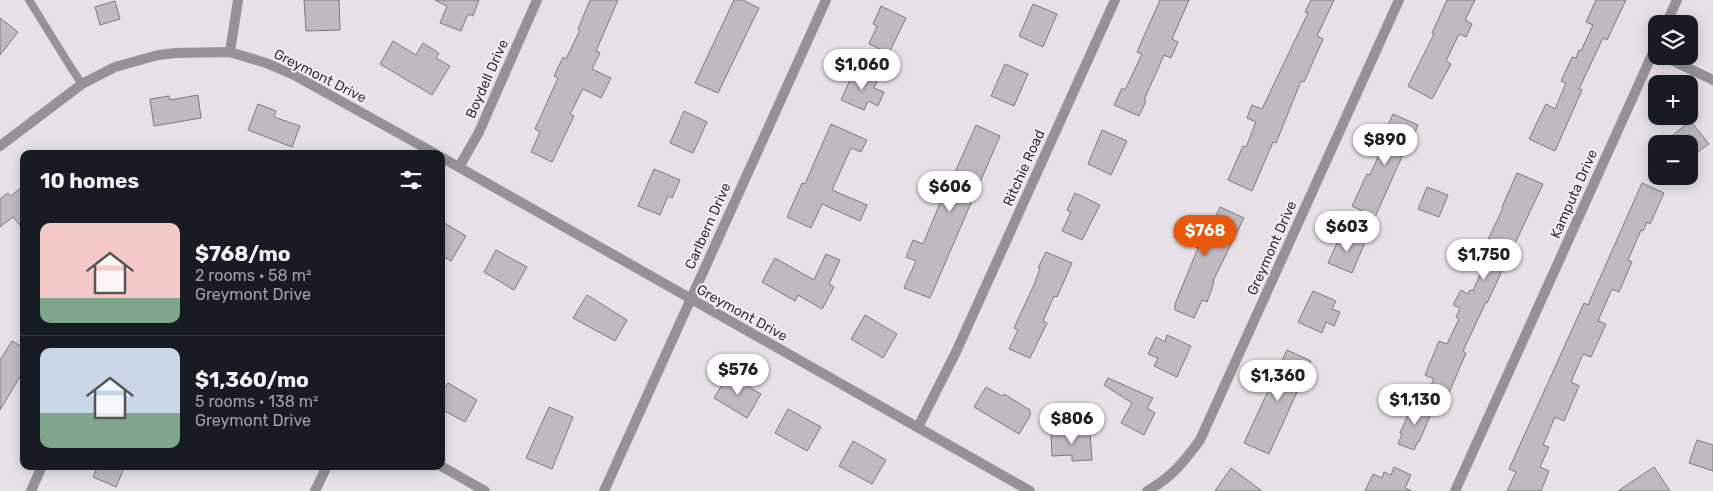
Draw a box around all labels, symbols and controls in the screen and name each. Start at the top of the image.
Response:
map controls [1648,15,1698,185]
button: layers [1648,15,1698,65]
street label: Boydell Drive [462,37,512,121]
street label: Greymont Drive [271,45,369,107]
pin: $1,060 [821,48,903,91]
text: $1,060 [834,55,890,74]
button: + [1648,75,1698,125]
pin: $890 [1355,124,1415,166]
street label: Ritchie Road [1000,127,1048,209]
text: $890 [1364,130,1406,149]
button: − [1648,135,1698,185]
street label: Kamputa Drive [1547,147,1601,241]
icon: filters [397,166,425,194]
text: 10 homes [40,168,139,193]
pin: $606 [920,170,980,213]
text: $606 [929,177,971,196]
street label: Carlbern Drive [681,180,735,272]
street label: Greymont Drive [1244,198,1300,298]
pin: $603 [1317,210,1377,253]
pin: $768 [1175,214,1235,257]
text: $603 [1326,217,1368,236]
text: $768 [1185,221,1225,240]
pin: $1,750 [1443,238,1525,281]
text: $768/mo [195,241,291,266]
icon: home [80,243,140,303]
text: $1,750 [1458,245,1510,264]
text: 2 rooms · 58 m² [195,266,311,285]
street label: Greymont Drive [693,281,791,345]
text: Greymont Drive [195,285,311,304]
pin: $576 [708,354,768,396]
text: $576 [718,360,758,379]
pin: $1,360 [1237,360,1319,402]
text: $1,360 [1251,366,1305,385]
text: $1,360/mo [195,367,309,392]
icon: home [80,368,140,428]
pin: $1,130 [1374,384,1456,426]
text: $1,130 [1389,390,1441,409]
text: 5 rooms · 138 m² [195,392,318,411]
pin: $806 [1042,402,1102,445]
text: $806 [1051,409,1093,428]
text: Greymont Drive [195,411,311,430]

